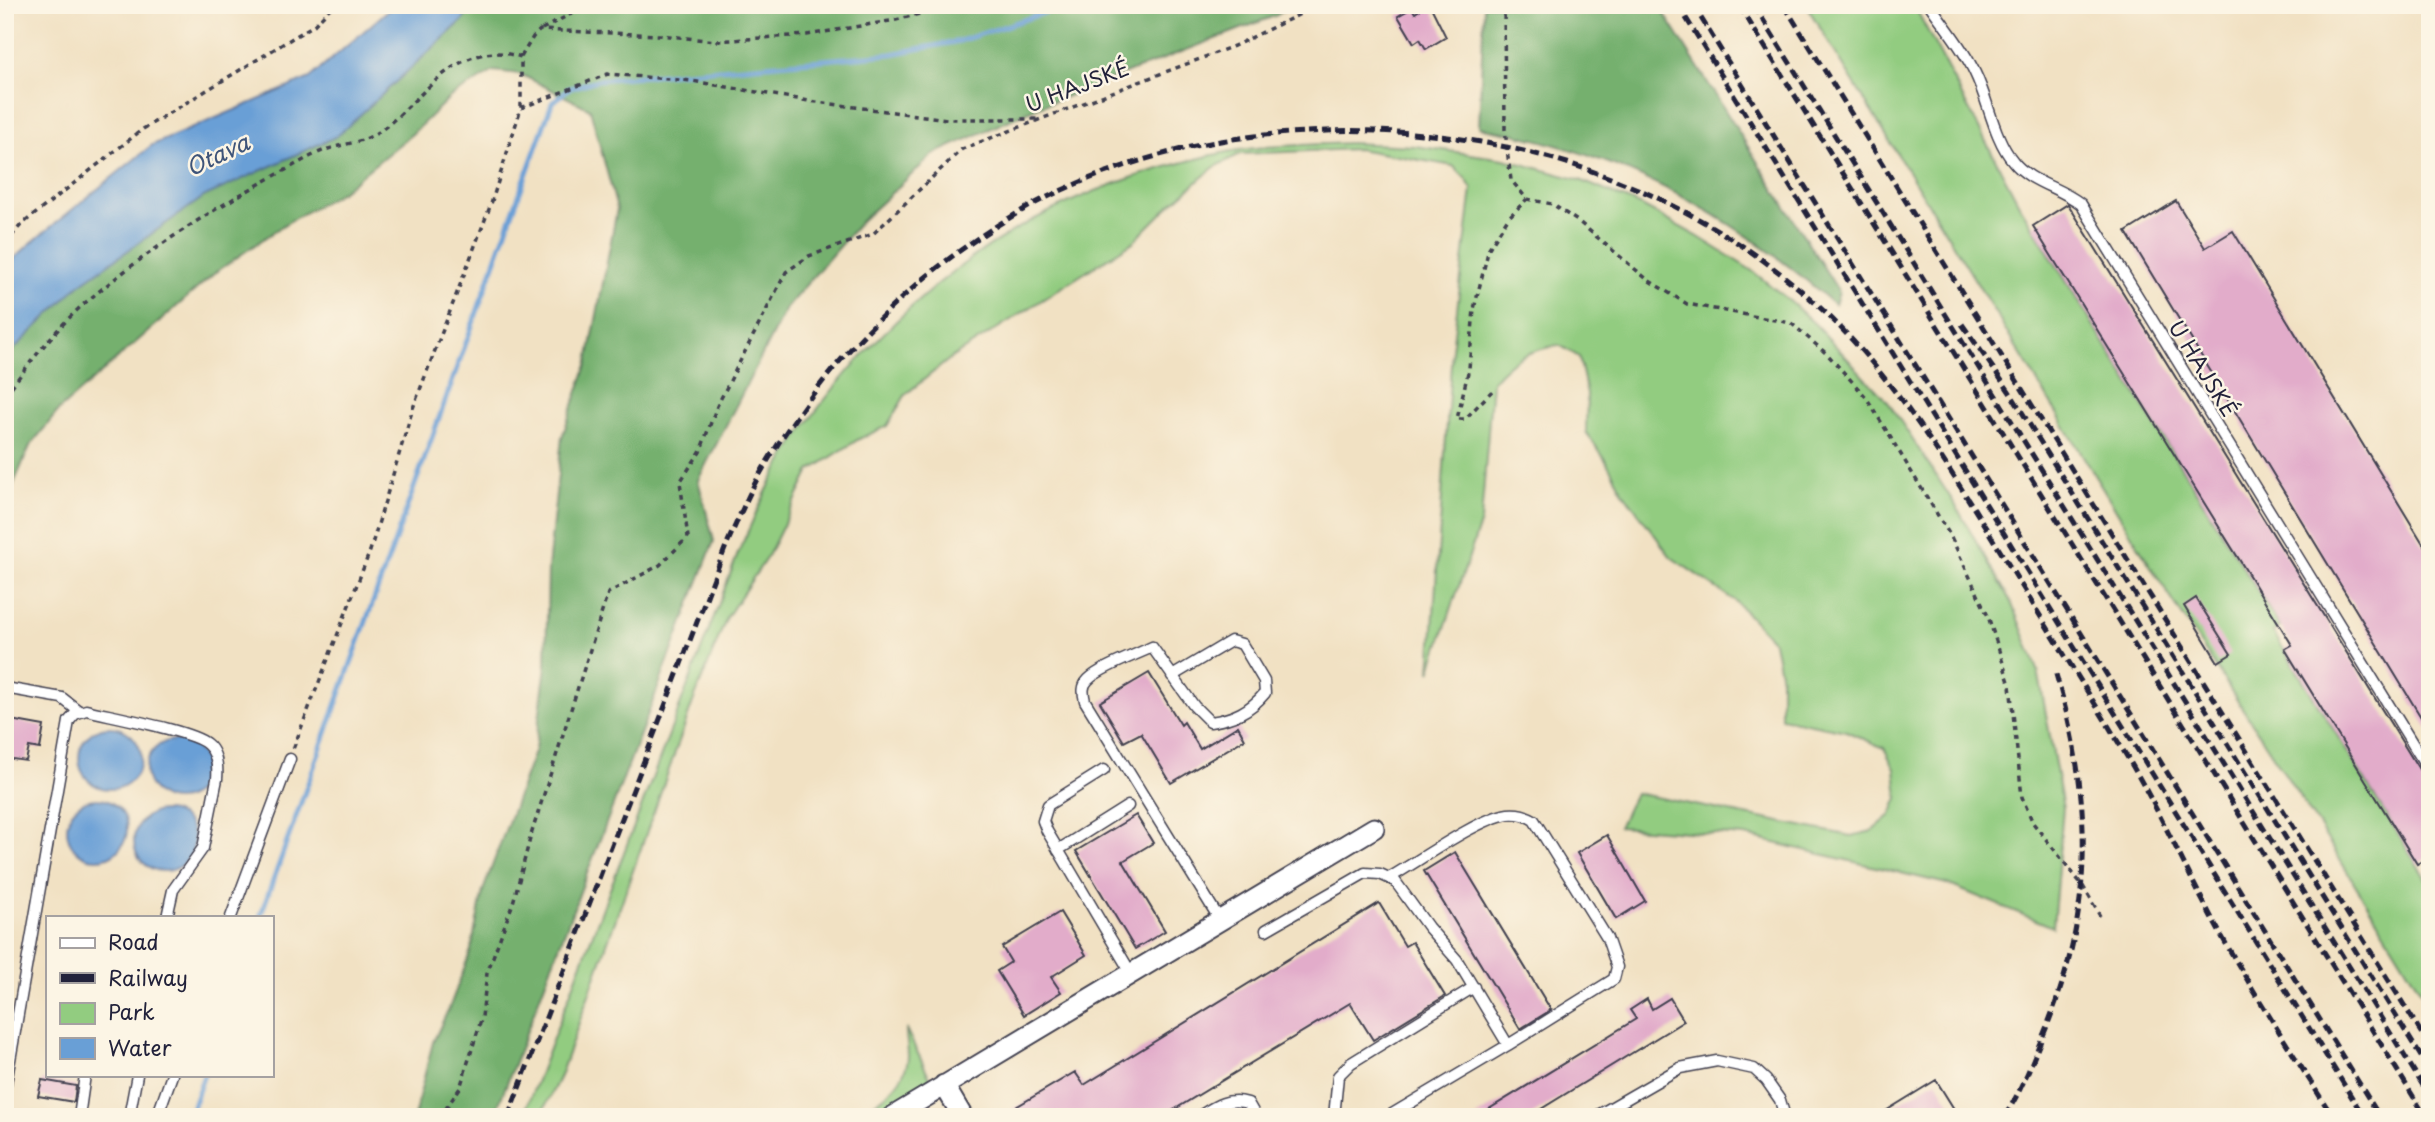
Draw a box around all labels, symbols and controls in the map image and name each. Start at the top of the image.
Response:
street label: U HAJSKÉ [1020,51,1134,119]
water label: Otava [179,124,255,184]
street label: U HAJSKÉ [2162,313,2246,423]
legend [46,916,273,1076]
text: Road [108,925,159,957]
text: Railway [108,961,188,993]
text: Park [108,995,155,1027]
text: Water [108,1031,172,1063]

